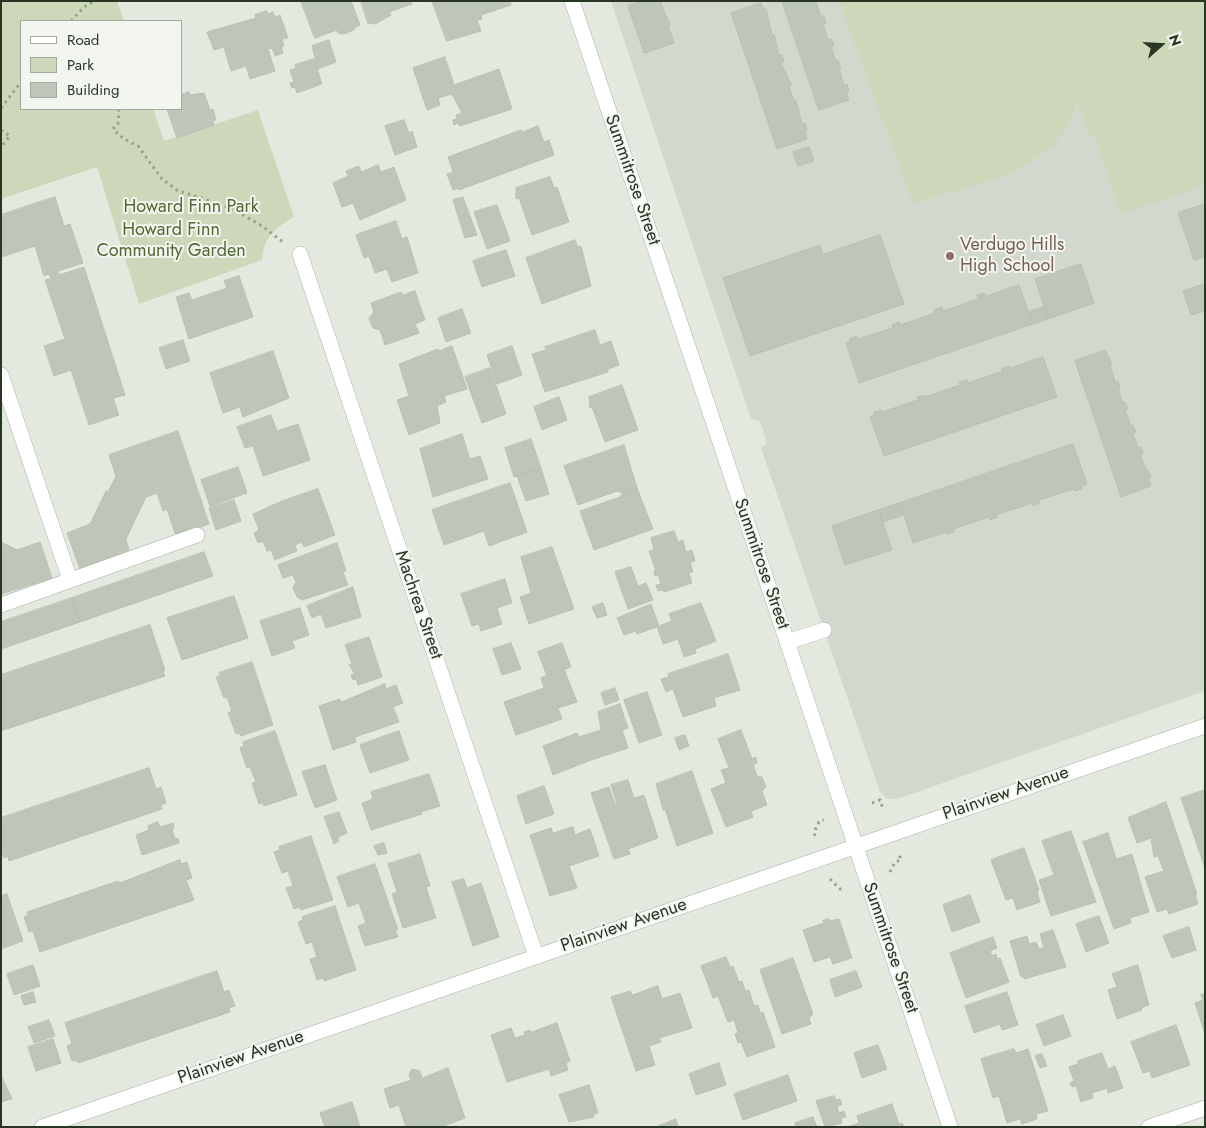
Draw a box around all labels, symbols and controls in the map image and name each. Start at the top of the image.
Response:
legend [20,20,182,110]
north arrow [1136,20,1186,70]
text: Road [67,29,99,51]
text: N [1164,32,1186,49]
text: Park [67,54,94,76]
text: Building [67,79,119,101]
street label: Summitrose Street [599,112,665,248]
park label: Howard Finn Park [123,197,259,219]
park label: Howard Finn Community Garden [96,220,246,262]
place label: Verdugo Hills High School [960,235,1064,278]
marker: Verdugo Hills High School [944,250,956,262]
street label: Summitrose Street [728,496,794,632]
street label: Machrea Street [389,548,447,662]
street label: Plainview Avenue [940,762,1072,826]
street label: Summitrose Street [857,880,923,1016]
street label: Plainview Avenue [558,894,690,958]
street label: Plainview Avenue [175,1026,307,1090]

